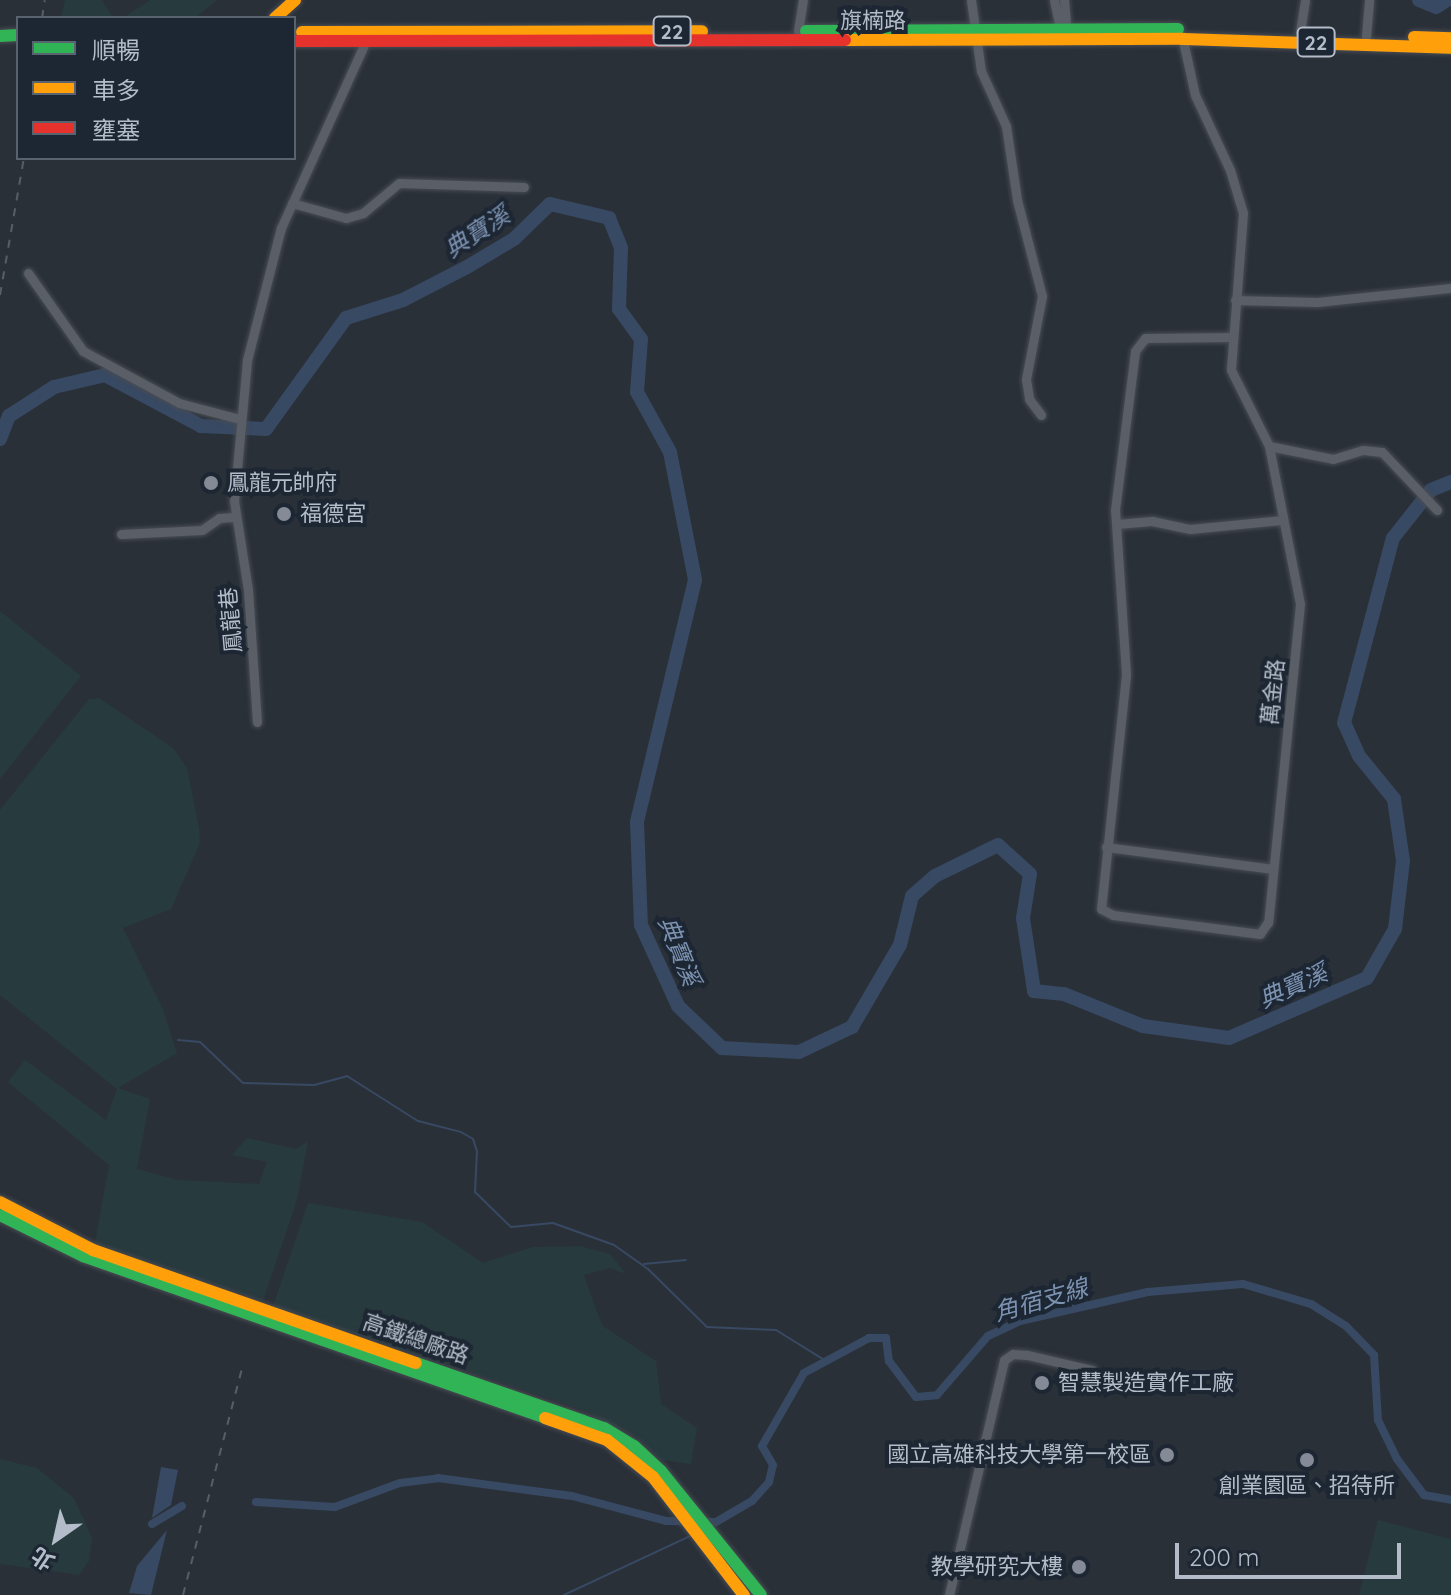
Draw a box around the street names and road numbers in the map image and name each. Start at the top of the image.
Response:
street label: 旗楠路 [840,8,906,34]
road number: 22 [652,15,692,47]
road number: 22 [1296,26,1336,58]
street label: 鳳龍巷 [215,586,247,654]
street label: 萬金路 [1256,658,1290,726]
street label: 高鐵總廠路 [360,1309,472,1369]

